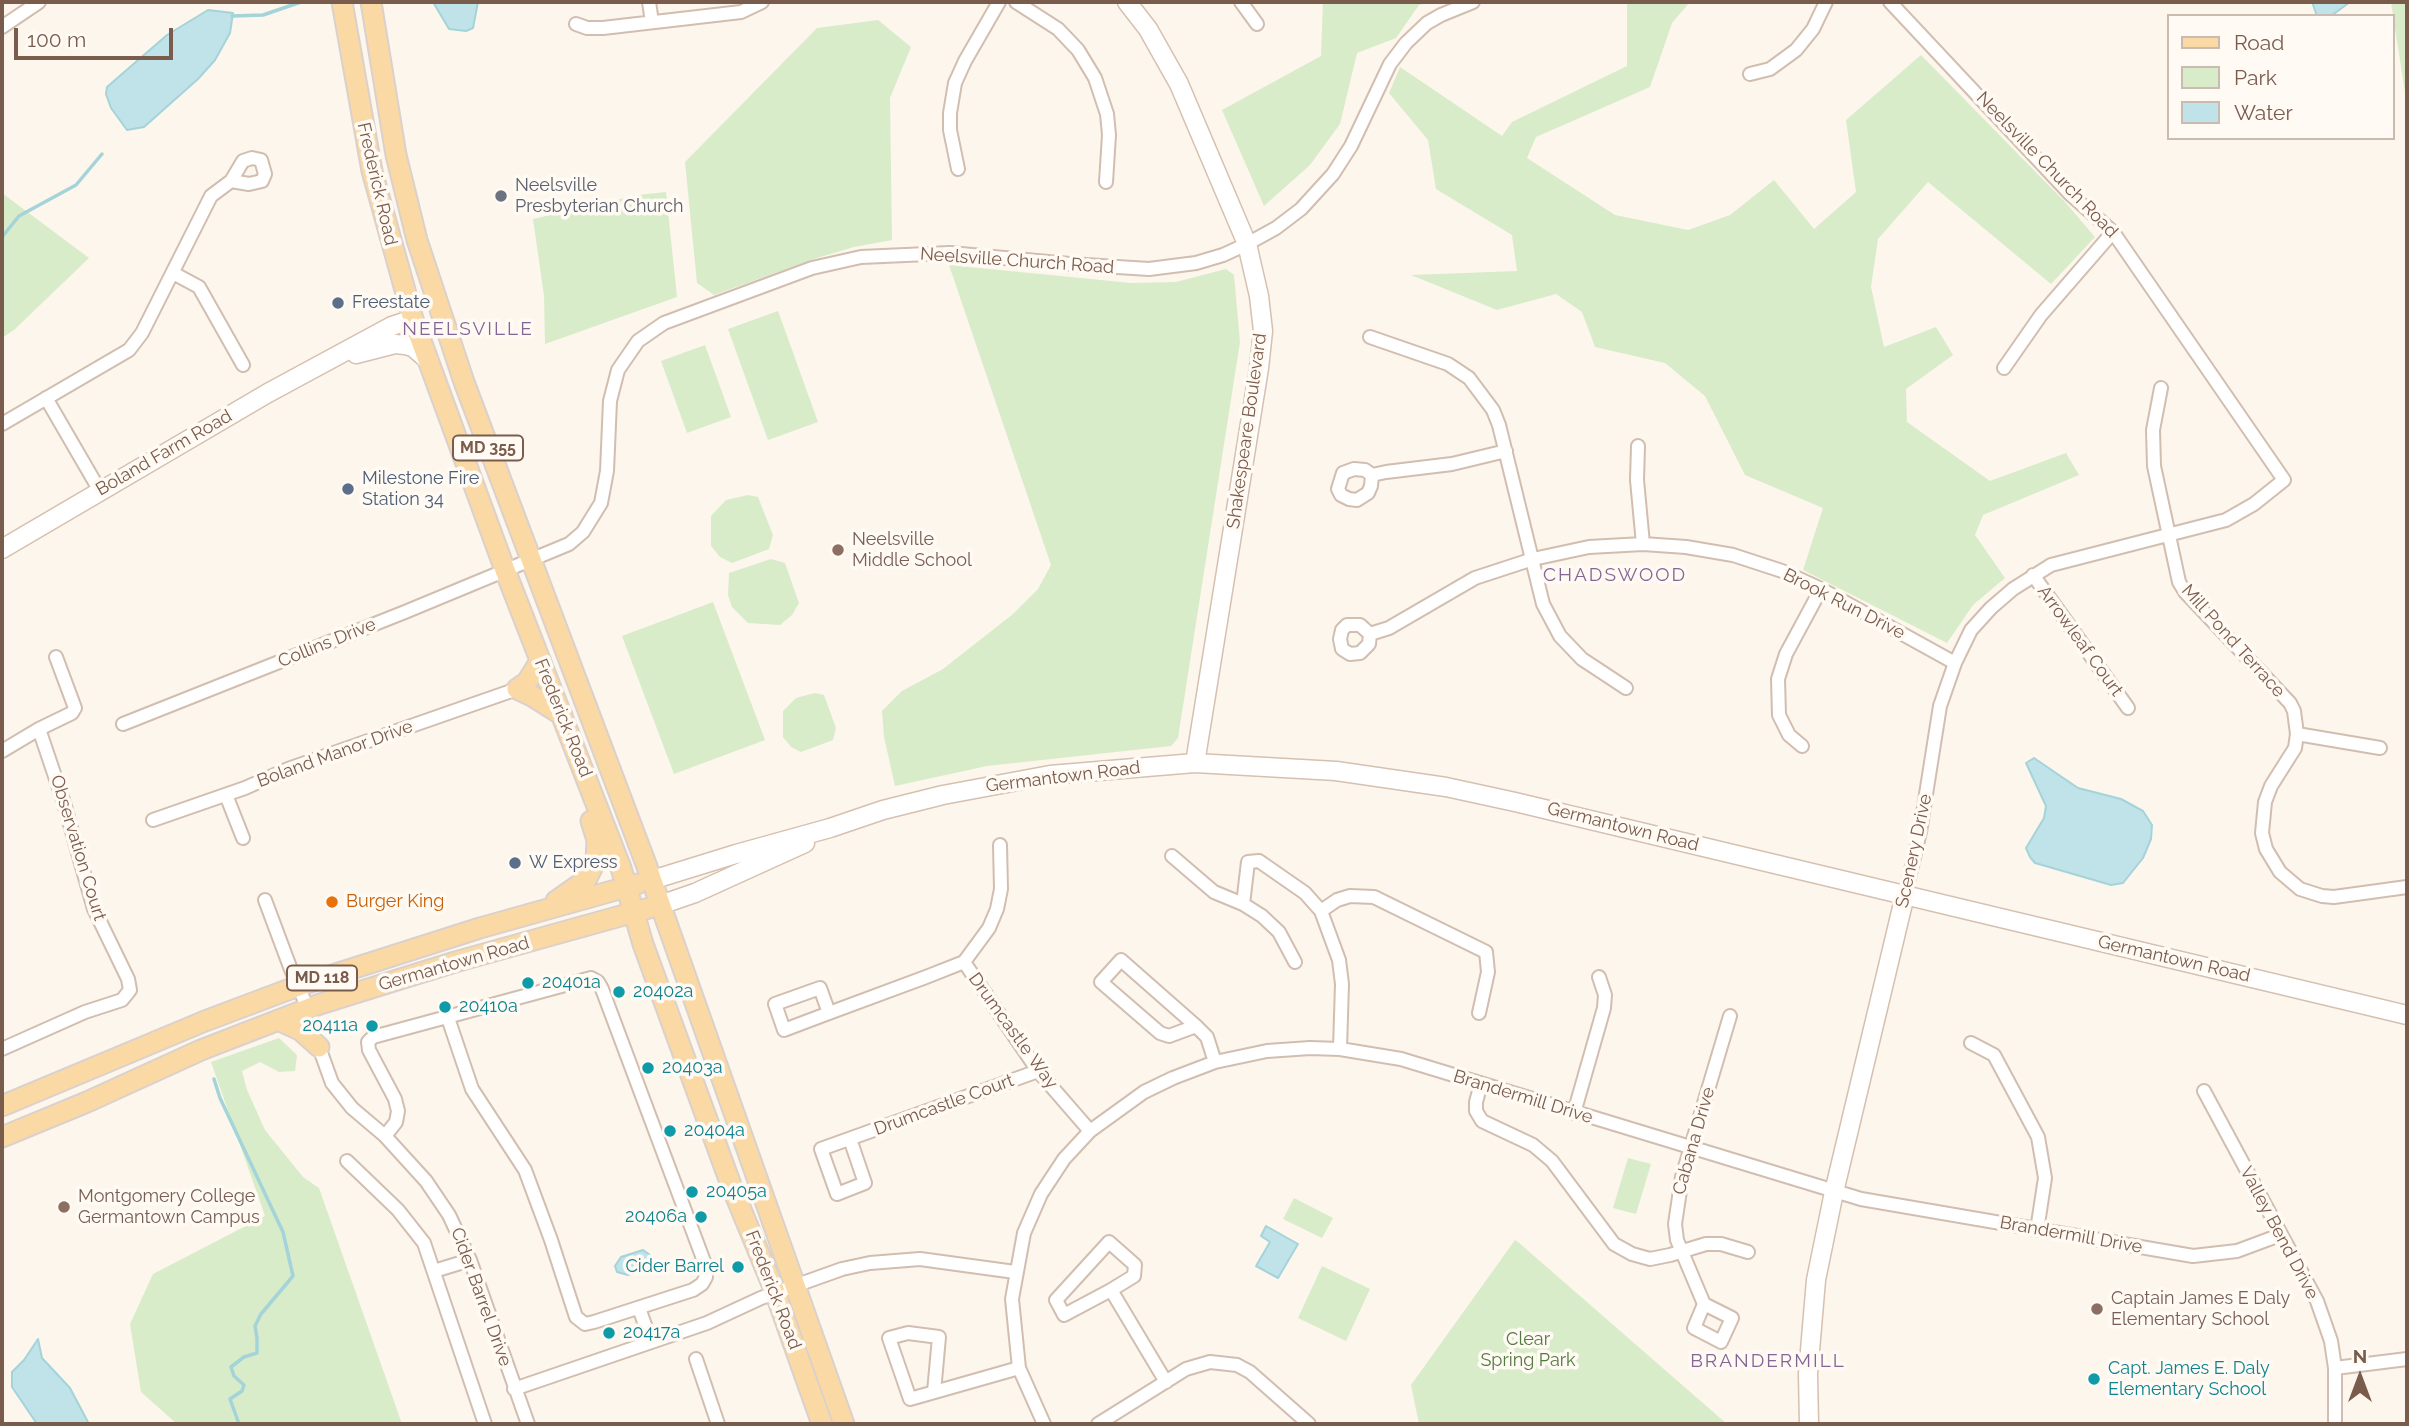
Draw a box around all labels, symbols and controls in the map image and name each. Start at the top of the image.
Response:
scale bar [18,14,177,58]
legend [2168,14,2395,140]
text: 100 m [27,27,86,52]
text: Road [2234,30,2284,55]
text: Park [2234,65,2277,90]
street label: Neelsville Church Road [1972,88,2122,242]
text: Water [2234,100,2293,125]
street label: Frederick Road [352,120,402,248]
place label: Neelsville Presbyterian Church [515,175,684,218]
marker: Neelsville Presbyterian Church [493,188,509,204]
street label: Neelsville Church Road [919,243,1115,279]
place label: Freestate [352,292,430,314]
marker: Freestate [330,295,346,311]
district label: NEELSVILLE [404,318,532,340]
street label: Shakespeare Boulevard [1223,332,1271,530]
street label: Boland Farm Road [92,405,236,501]
road number: MD 355 [453,436,523,461]
place label: Milestone Fire Station 34 [362,468,479,510]
marker: Milestone Fire Station 34 [340,481,356,497]
place label: Neelsville Middle School [852,529,972,572]
marker: Neelsville Middle School [830,542,846,558]
district label: CHADSWOOD [1544,564,1686,586]
street label: Brook Run Drive [1779,564,1909,644]
street label: Mill Pond Terrace [2177,580,2289,702]
street label: Arrowleaf Court [2033,582,2127,700]
street label: Collins Drive [275,614,379,672]
street label: Frederick Road [529,656,597,780]
street label: Boland Manor Drive [254,716,416,792]
street label: Germantown Road [984,757,1142,797]
street label: Observation Court [46,773,110,923]
street label: Scenery Drive [1891,792,1937,910]
street label: Germantown Road [1545,798,1701,856]
place label: W Express [529,852,618,874]
marker: W Express [507,855,523,871]
place label: Burger King [346,891,444,913]
marker: Burger King [324,894,340,910]
street label: Germantown Road [2096,931,2252,987]
street label: Germantown Road [376,932,532,996]
road number: MD 118 [287,966,357,990]
street label: Drumcastle Way [964,969,1062,1093]
place label: 20401a [542,972,601,994]
marker: 20401a [520,975,536,991]
place label: 20402a [633,981,693,1003]
marker: 20402a [611,984,627,1000]
place label: 20410a [459,996,518,1018]
marker: 20410a [437,999,453,1015]
place label: 20411a [303,1015,358,1037]
marker: 20411a [364,1018,380,1034]
place label: 20403a [662,1057,723,1079]
marker: 20403a [640,1060,656,1076]
street label: Brandermill Drive [1451,1066,1595,1128]
street label: Drumcastle Court [871,1070,1017,1140]
street label: Cabana Drive [1668,1085,1720,1197]
place label: 20404a [684,1120,745,1142]
marker: 20404a [662,1123,678,1139]
street label: Valley Bend Drive [2235,1163,2323,1303]
place label: 20405a [706,1181,767,1203]
marker: 20405a [684,1184,700,1200]
place label: Montgomery College Germantown Campus [78,1186,260,1228]
marker: Montgomery College Germantown Campus [56,1199,72,1215]
place label: 20406a [625,1206,687,1228]
marker: 20406a [693,1209,709,1225]
street label: Brandermill Drive [1998,1212,2144,1258]
street label: Cider Barrel Drive [446,1225,516,1369]
street label: Frederick Road [740,1227,806,1353]
place label: Cider Barrel [625,1256,724,1278]
marker: Cider Barrel [730,1259,746,1275]
place label: Captain James E Daly Elementary School [2111,1288,2290,1330]
marker: Captain James E Daly Elementary School [2089,1301,2105,1317]
place label: 20417a [623,1322,680,1344]
marker: 20417a [601,1325,617,1341]
park label: Clear Spring Park [1480,1329,1576,1372]
north arrow [2325,1342,2395,1412]
text: N [2353,1345,2367,1367]
district label: BRANDERMILL [1692,1350,1844,1372]
place label: Capt. James E. Daly Elementary School [2108,1358,2270,1400]
marker: Capt. James E. Daly Elementary School [2086,1371,2102,1387]

